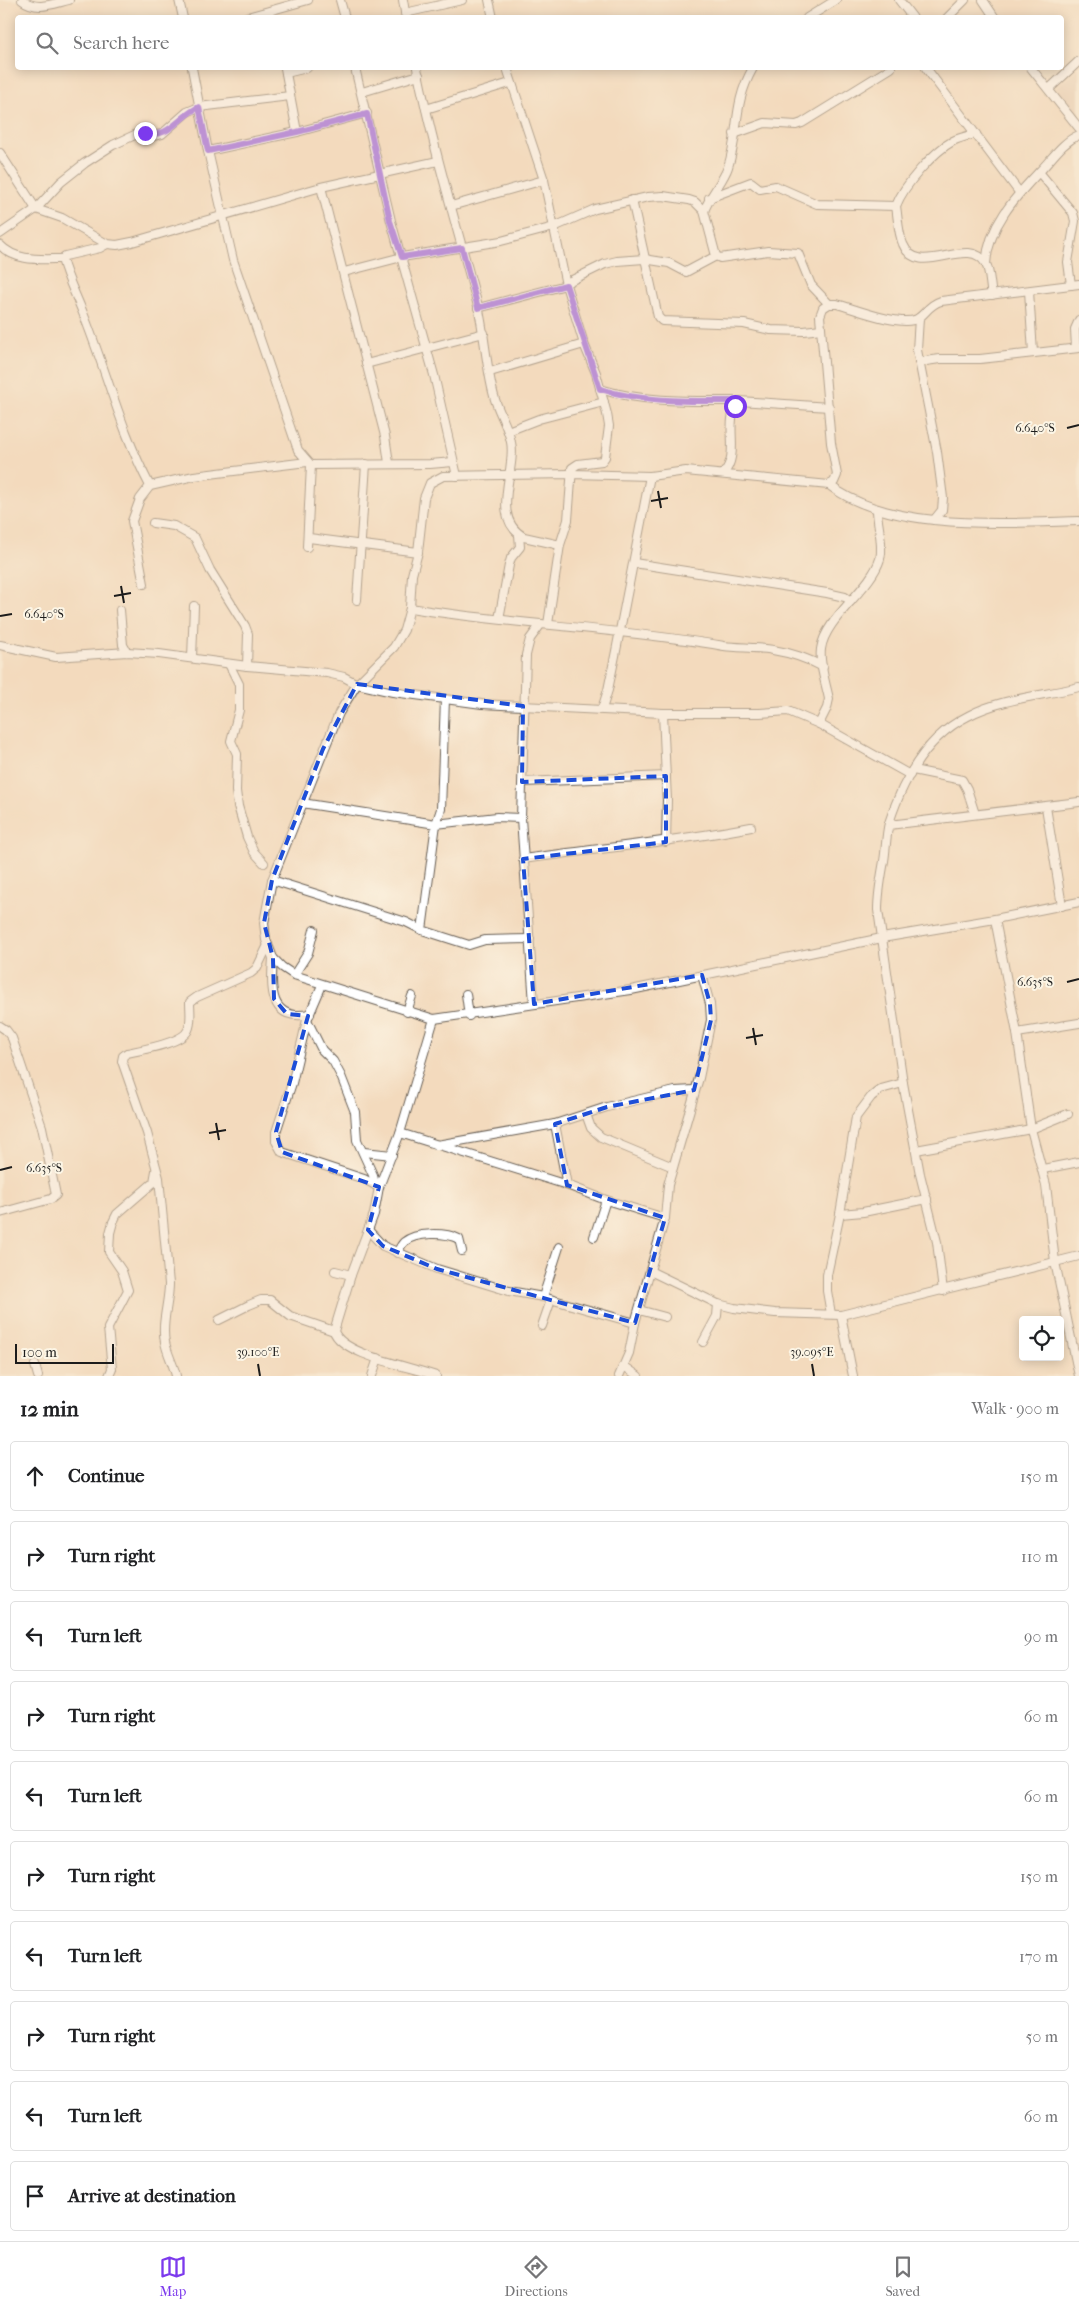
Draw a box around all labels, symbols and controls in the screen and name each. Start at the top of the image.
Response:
search box [15,15,1064,70]
icon: search [33,29,61,57]
text: Search here [73,32,169,54]
route end [134,122,157,145]
route start [724,395,747,418]
text: 6.640°S [1015,421,1055,435]
text: 6.640°S [24,607,64,621]
text: 6.635°S [1017,975,1053,989]
text: 6.635°S [26,1161,62,1175]
map controls [1019,1316,1064,1361]
button: locate [1019,1316,1064,1361]
scale bar [15,1341,114,1364]
text: 100 m [22,1344,57,1361]
text: 39.100°E [237,1345,279,1359]
text: 39.095°E [790,1345,834,1359]
text: 12 min [20,1397,79,1421]
text: Walk · 900 m [971,1399,1059,1418]
icon: ahead [21,1462,49,1490]
text: Continue [68,1465,144,1487]
text: 150 m [1020,1467,1058,1486]
icon: right [21,1542,49,1570]
text: Turn right [68,1545,155,1567]
text: 110 m [1021,1547,1058,1566]
icon: left [21,1622,49,1650]
text: Turn left [68,1625,142,1647]
text: 90 m [1024,1627,1058,1646]
icon: right [21,1702,49,1730]
text: Turn right [68,1705,155,1727]
text: 60 m [1024,1707,1058,1726]
icon: left [21,1782,49,1810]
text: Turn left [68,1785,142,1807]
text: 60 m [1024,1787,1058,1806]
icon: right [21,1862,49,1890]
text: Turn right [68,1865,155,1887]
text: 150 m [1020,1867,1058,1886]
icon: left [21,1942,49,1970]
text: Turn left [68,1945,142,1967]
text: 170 m [1019,1947,1058,1966]
icon: right [21,2022,49,2050]
text: Turn right [68,2025,155,2047]
text: 50 m [1026,2027,1058,2046]
icon: left [21,2102,49,2130]
text: Turn left [68,2105,142,2127]
text: 60 m [1024,2107,1058,2126]
icon: arrive [21,2182,49,2210]
text: Arrive at destination [68,2185,236,2207]
tab: Map [159,2253,187,2300]
tab: Directions [505,2253,568,2300]
tab: Saved [885,2253,920,2300]

